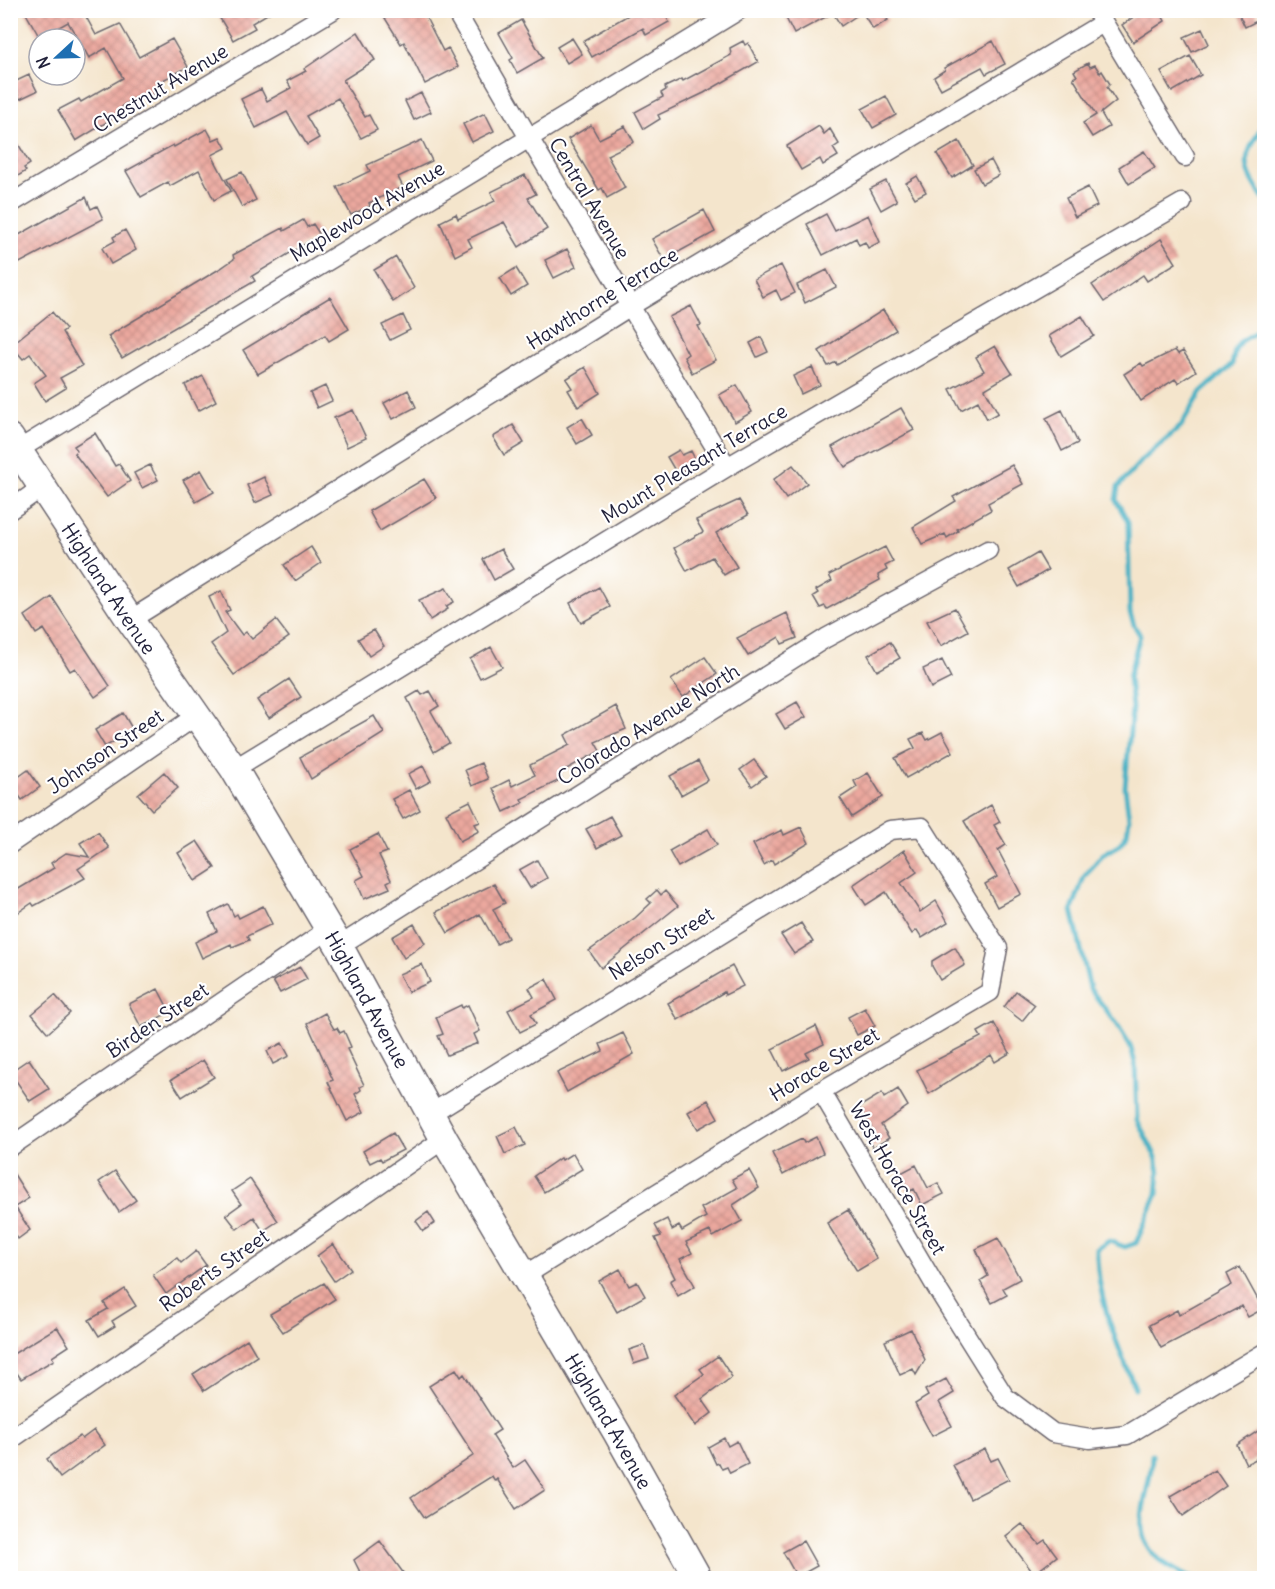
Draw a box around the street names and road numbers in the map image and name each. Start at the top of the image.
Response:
street label: Chestnut Avenue [88,38,232,138]
street label: Central Avenue [544,133,636,263]
street label: Maplewood Avenue [285,155,449,267]
street label: Hawthorne Terrace [522,241,682,355]
street label: Mount Pleasant Terrace [597,398,791,528]
street label: Highland Avenue [57,518,162,659]
street label: Colorado Avenue North [552,658,744,790]
street label: Johnson Street [42,703,168,799]
street label: Nelson Street [604,901,718,985]
street label: Highland Avenue [320,926,415,1072]
street label: Birden Street [101,977,213,1063]
street label: Horace Street [765,1021,884,1107]
street label: West Horace Street [844,1097,952,1259]
street label: Roberts Street [155,1223,274,1317]
street label: Highland Avenue [560,1349,658,1493]

